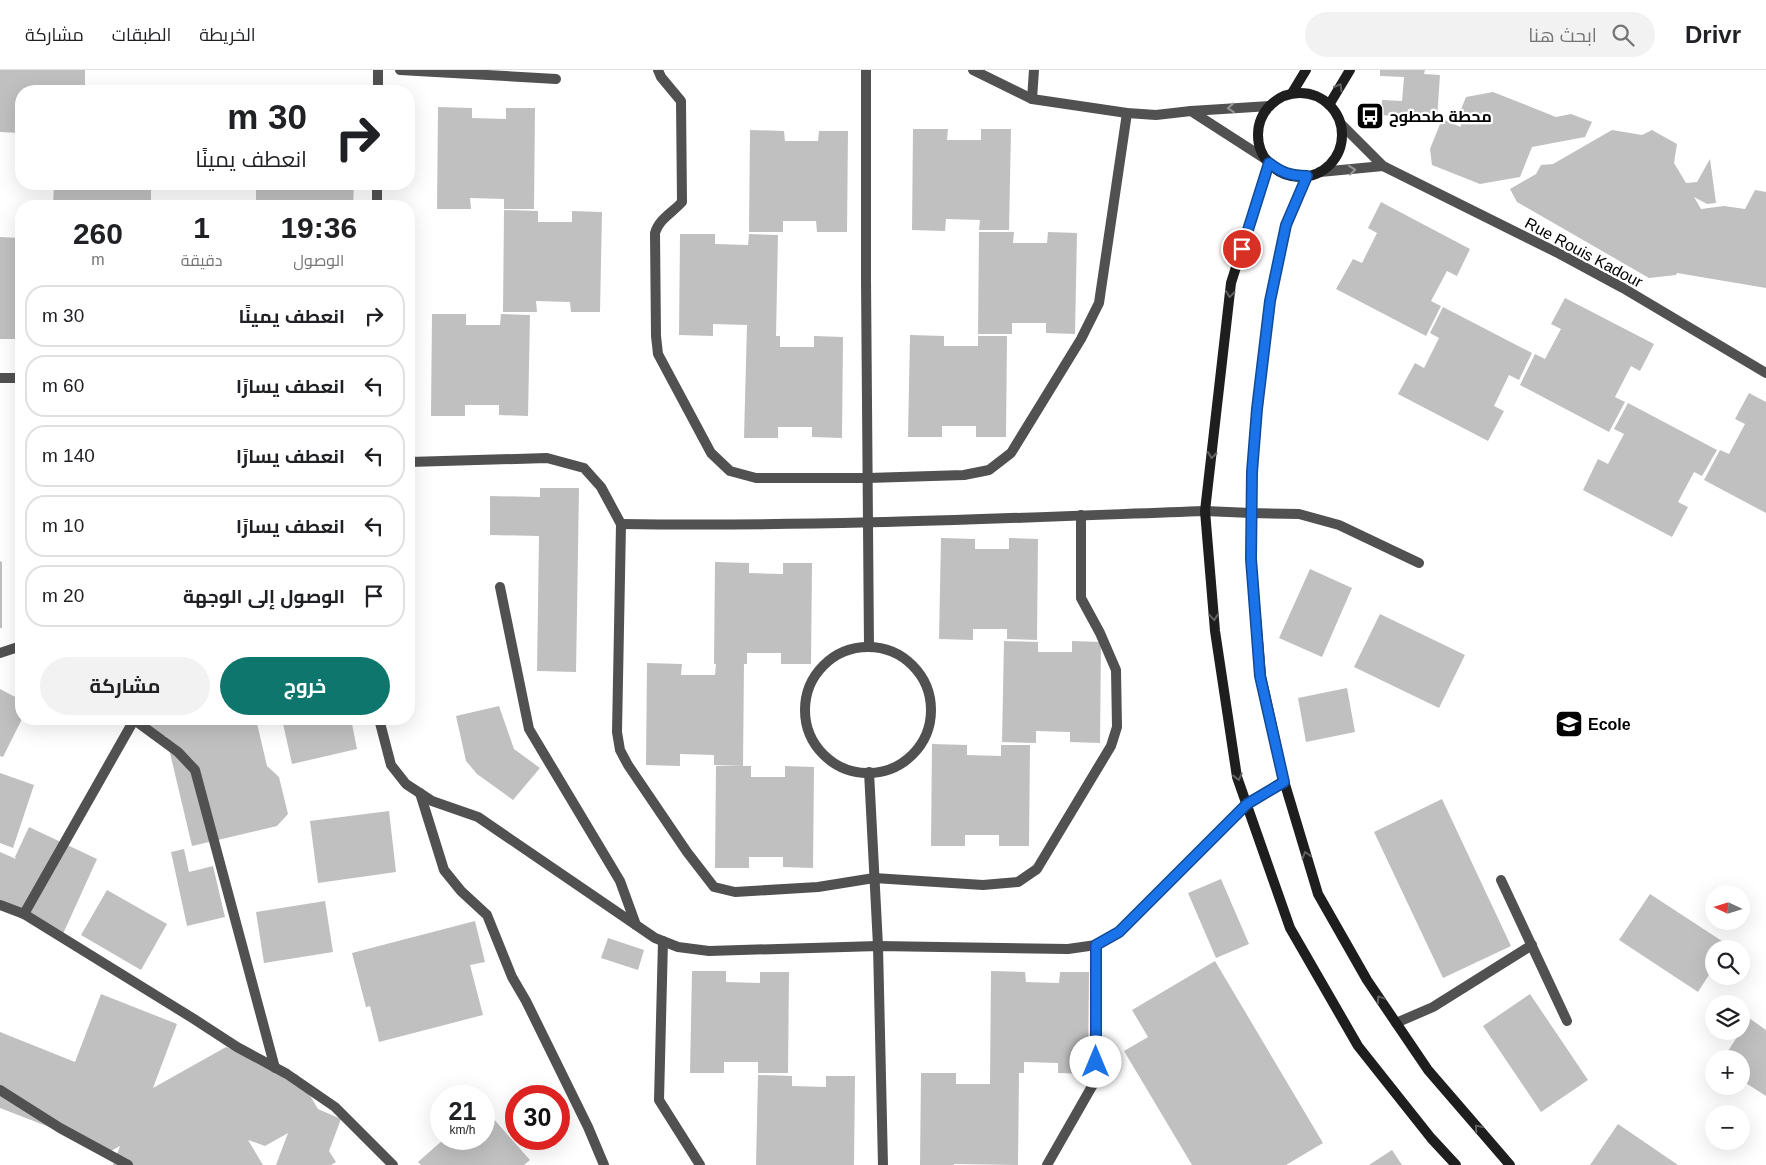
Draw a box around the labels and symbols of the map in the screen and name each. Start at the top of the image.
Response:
one-way arrow [1333,84,1343,93]
bus stop icon: محطة طحطوح [1355,101,1385,131]
one-way arrow [1226,103,1234,114]
place label: محطة طحطوح [1389,108,1492,127]
one-way arrow [1348,165,1356,176]
street label: Rue Rouis Kadour [1522,214,1646,291]
pin [1221,228,1263,270]
one-way arrow [1225,290,1236,298]
one-way arrow [1207,451,1218,459]
one-way arrow [1208,613,1219,621]
school or university icon: Ecole [1554,709,1584,739]
place label: Ecole [1588,716,1631,733]
one-way arrow [1233,773,1243,781]
one-way arrow [1301,851,1311,860]
north arrow [1705,885,1750,930]
one-way arrow [1377,995,1386,1004]
position arrow [1069,1035,1121,1087]
speed limit sign: 30 [505,1085,570,1150]
one-way arrow [1475,1125,1483,1134]

